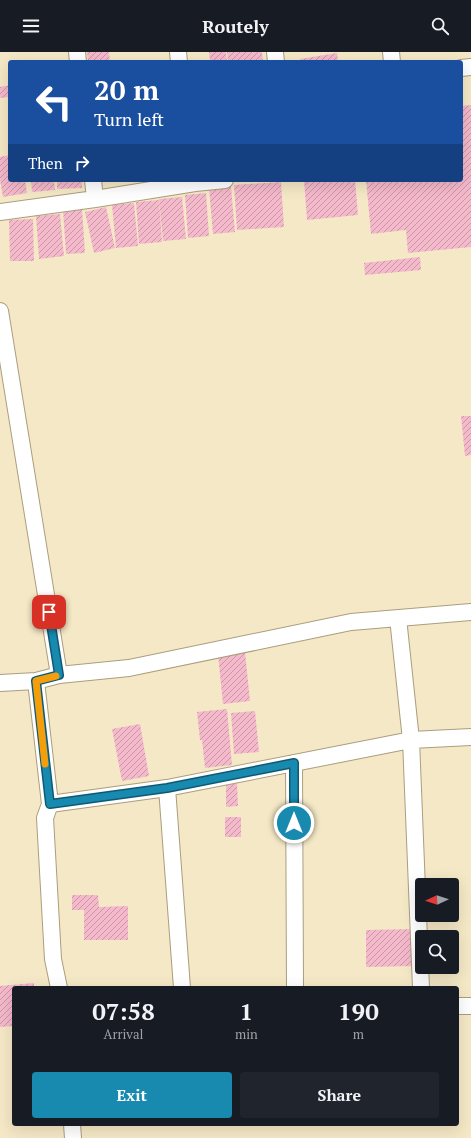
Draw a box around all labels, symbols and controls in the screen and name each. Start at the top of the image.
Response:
text: Routely [202,14,269,38]
icon: menu [20,15,42,37]
icon: search [429,15,451,37]
text: 20 m [94,71,159,108]
icon: left [28,76,80,128]
text: Turn left [94,107,164,131]
icon: right [71,152,93,174]
text: Then [28,153,63,173]
pin [32,595,66,629]
icon: arrive [38,601,60,623]
position arrow [273,802,315,844]
north arrow [415,878,459,922]
map controls [415,878,459,974]
button: search [415,930,459,974]
text: 07:58 [92,995,155,1027]
text: 1 [240,995,253,1027]
text: 190 [338,995,379,1027]
text: Arrival [104,1025,143,1043]
text: min [235,1025,258,1043]
text: m [353,1025,364,1043]
button: Exit [32,1072,232,1118]
button: Share [240,1072,439,1118]

